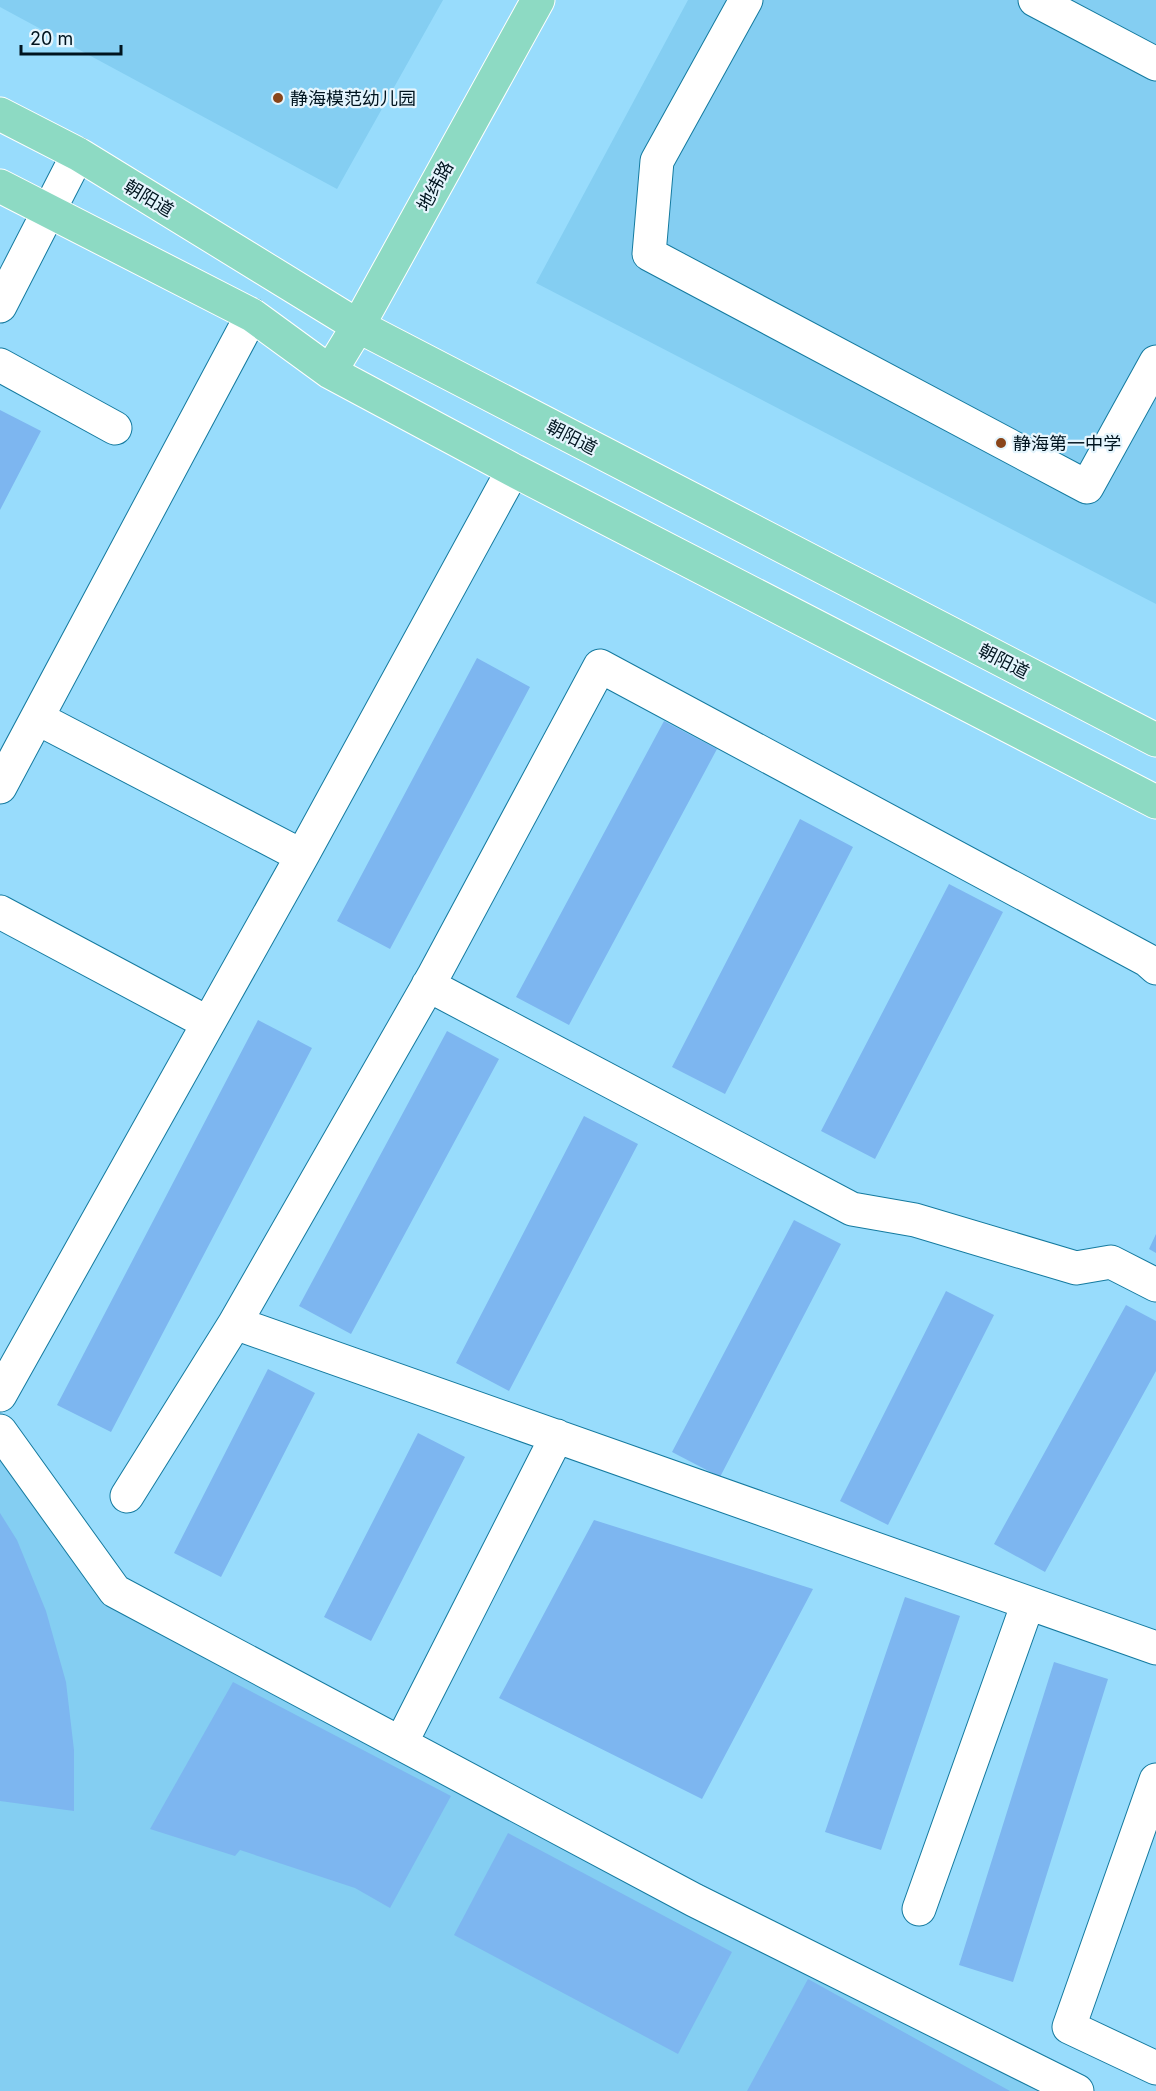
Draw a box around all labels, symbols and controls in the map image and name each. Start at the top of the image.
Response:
scale bar [21,18,122,56]
text: 20 m [30,28,73,49]
place label: 静海模范幼儿园 [290,88,416,109]
marker: 静海模范幼儿园 [271,91,285,105]
street label: 地纬路 [413,157,457,215]
street label: 朝阳道 [120,175,178,221]
street label: 朝阳道 [543,415,601,459]
place label: 静海第一中学 [1013,433,1121,454]
marker: 静海第一中学 [994,436,1008,450]
street label: 朝阳道 [975,639,1033,683]

